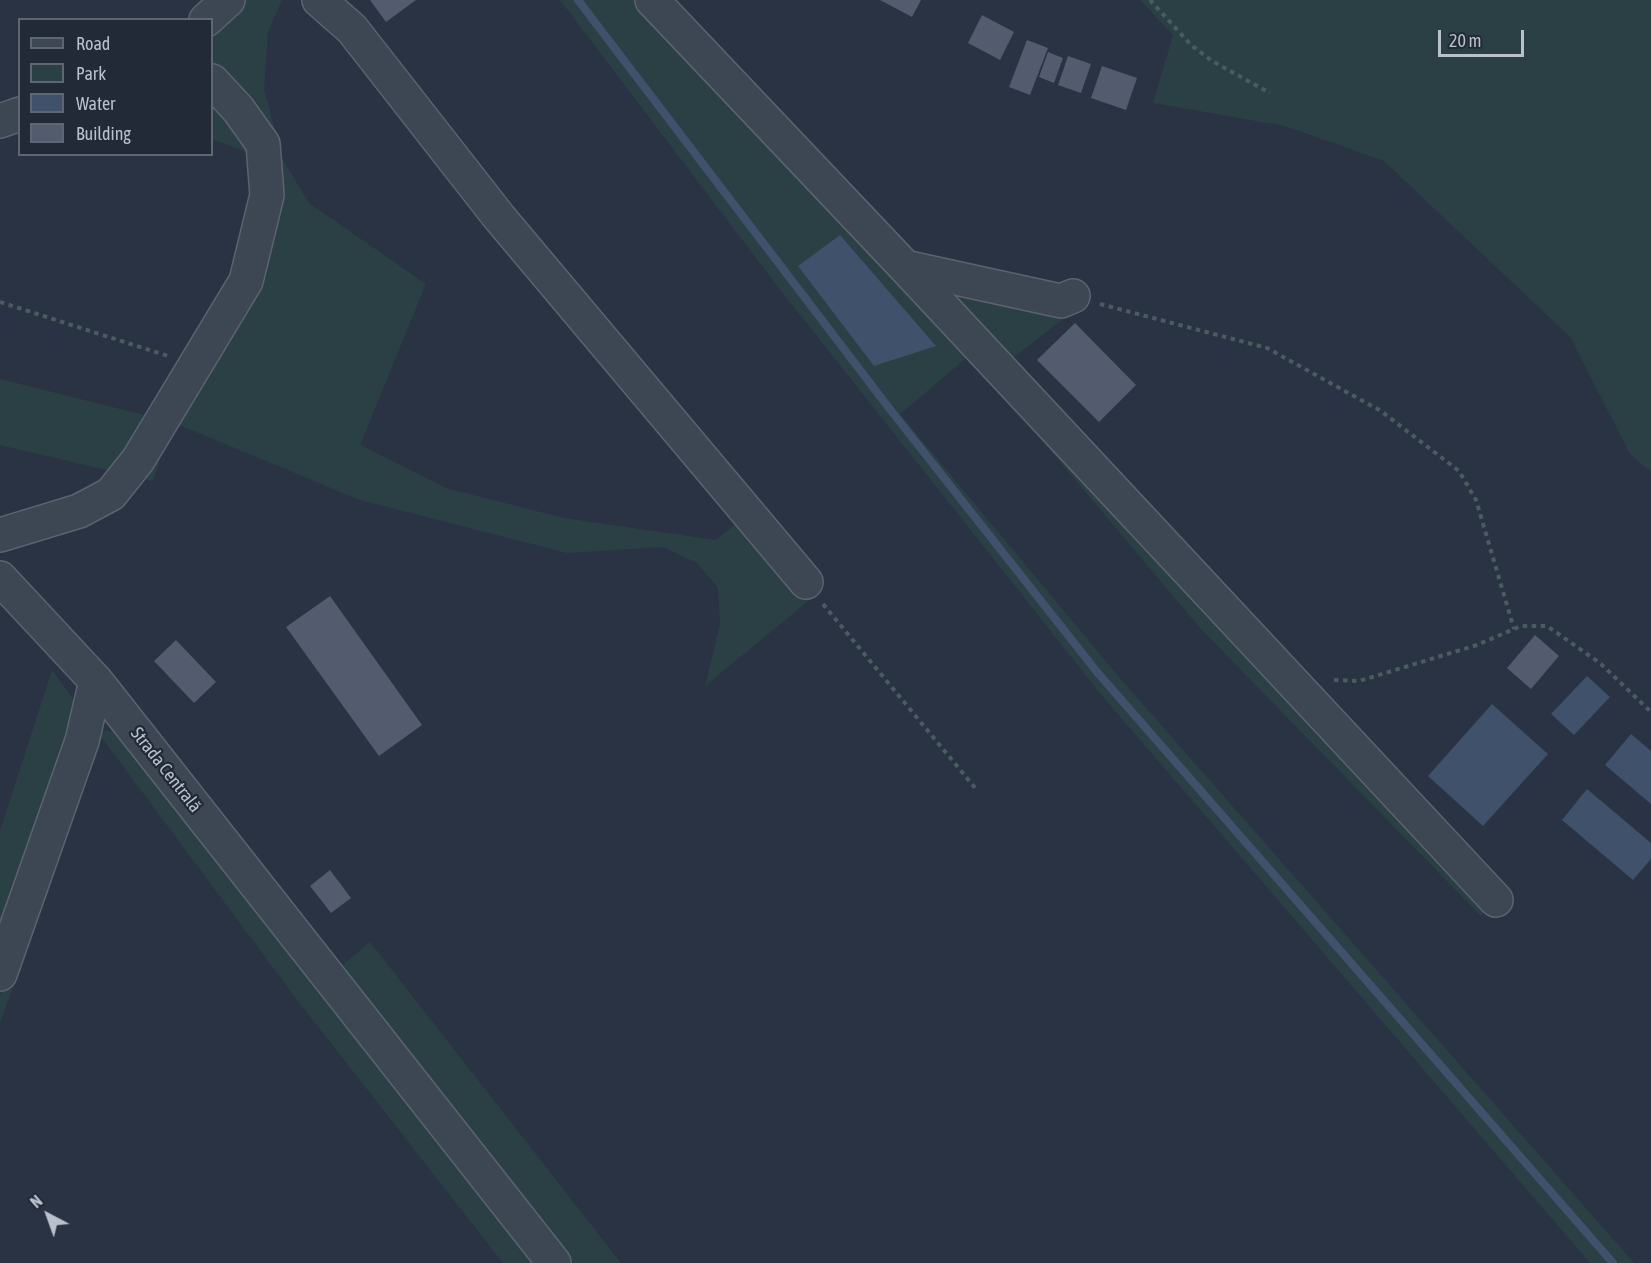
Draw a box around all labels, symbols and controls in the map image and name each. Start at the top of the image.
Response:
legend [18,18,213,156]
scale bar [1441,18,1526,56]
text: 20 m [1449,30,1481,51]
text: Road [76,33,110,54]
text: Park [76,63,106,84]
text: Water [76,93,115,114]
text: Building [76,123,131,144]
street label: Strada Centrală [126,723,206,817]
north arrow [18,1185,78,1245]
text: N [27,1192,46,1211]

